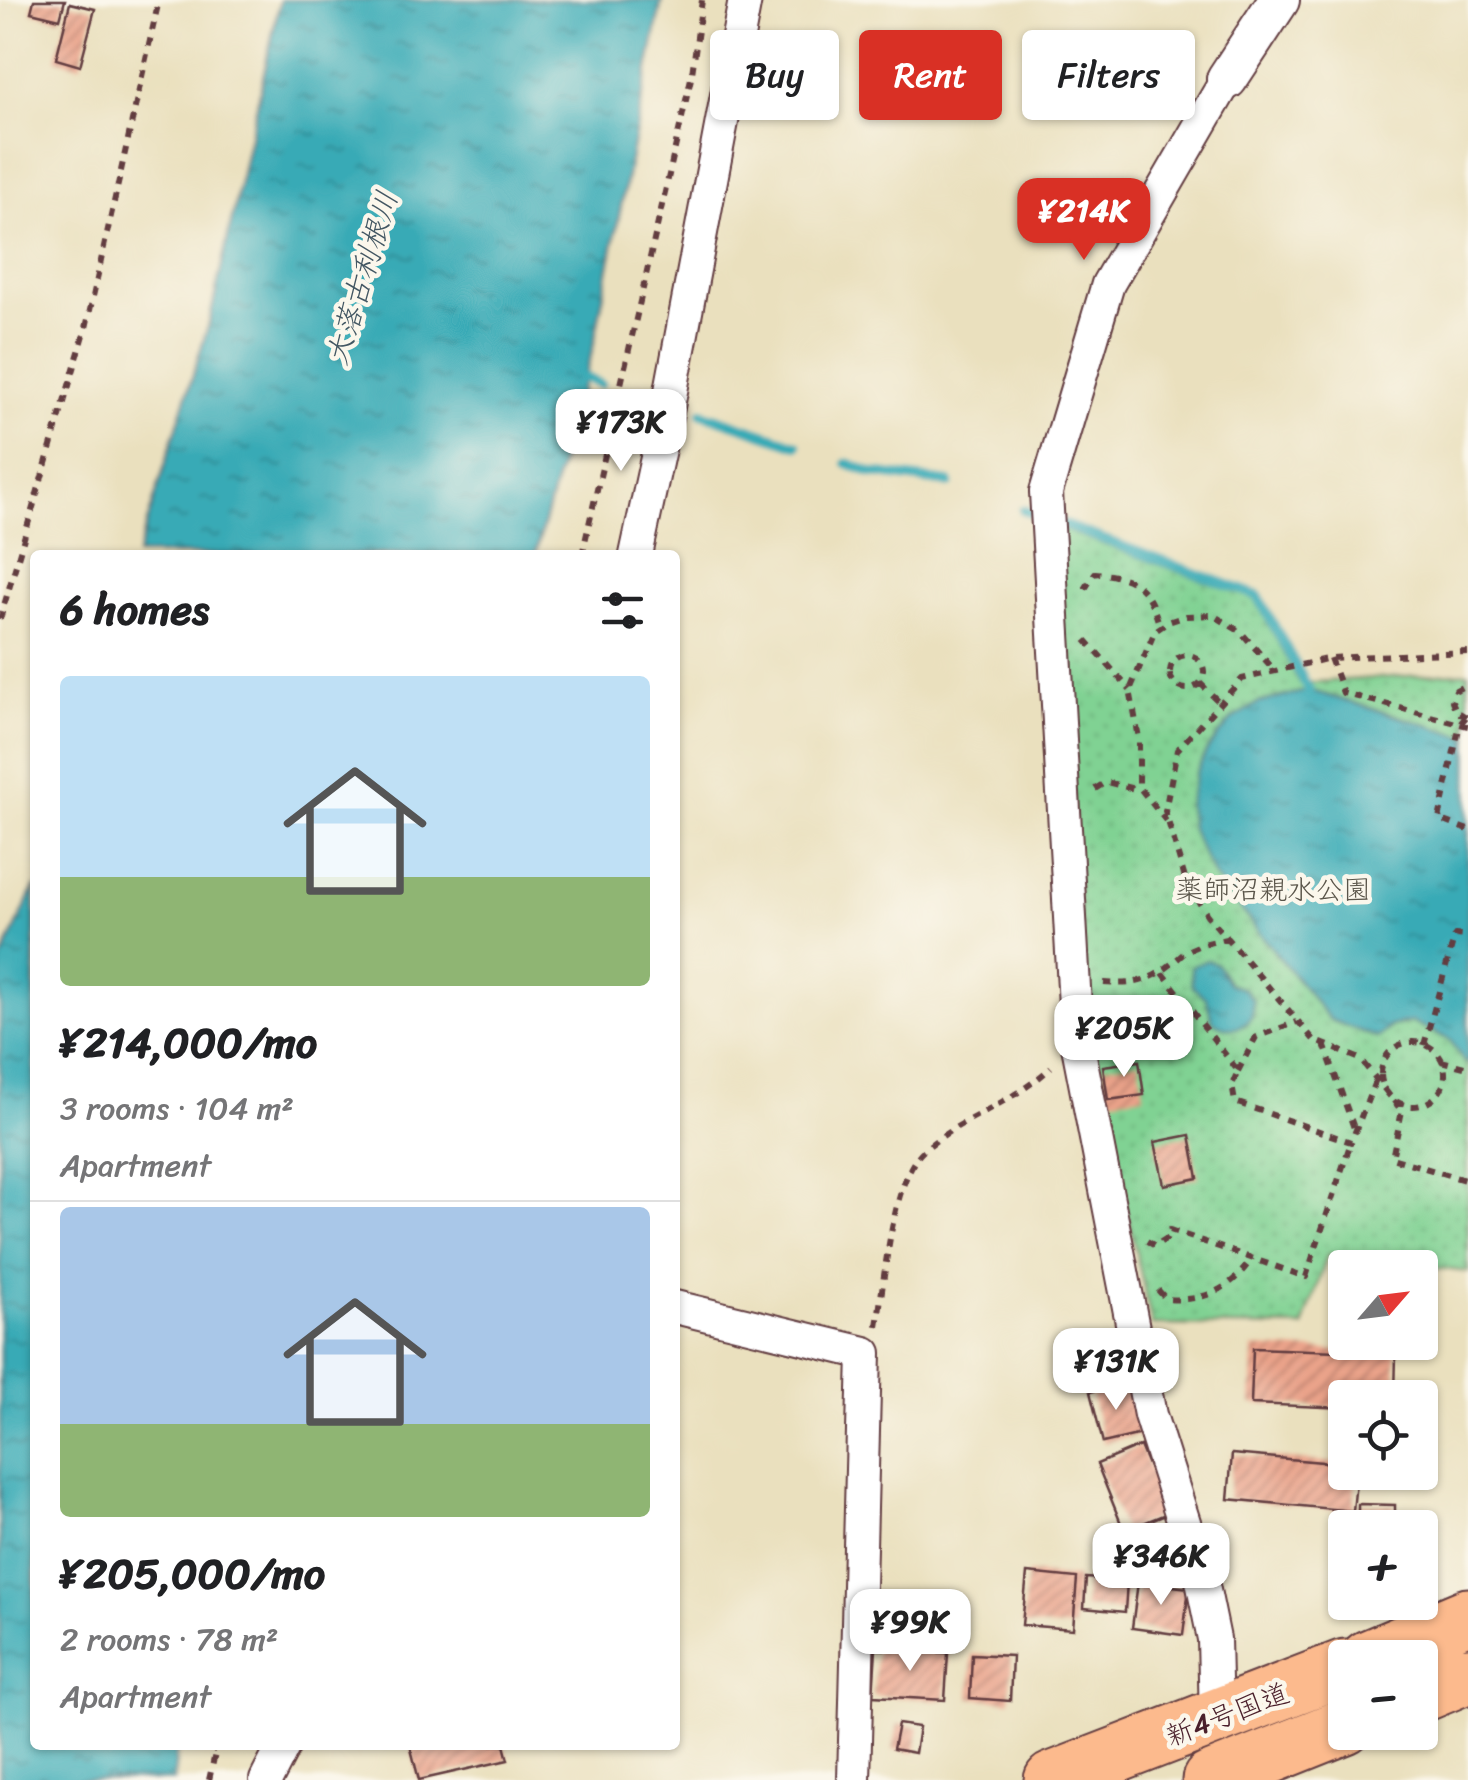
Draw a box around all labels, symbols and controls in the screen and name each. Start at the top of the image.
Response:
chip: Buy [710,30,839,120]
chip: Rent [859,30,1002,120]
chip: Filters [1022,30,1195,120]
pin: ¥214K [1014,178,1154,263]
text: ¥214K [1039,182,1129,239]
water label: 大落古利根川 [310,184,414,372]
pin: ¥173K [551,389,691,474]
text: ¥173K [578,393,664,450]
text: 6 homes [60,573,209,647]
icon: filters [595,583,650,638]
icon: home [265,741,445,921]
park label: 薬師沼親水公園 [1175,865,1371,914]
pin: ¥205K [1054,995,1194,1080]
text: ¥205K [1076,999,1172,1056]
text: ¥214,000/mo [60,1006,317,1080]
text: 3 rooms · 104 m² [60,1080,294,1137]
text: Apartment [60,1137,211,1194]
north arrow [1328,1250,1438,1360]
map controls [1328,1250,1438,1750]
icon: home [265,1272,445,1452]
pin: ¥131K [1046,1328,1186,1413]
text: ¥131K [1075,1332,1157,1389]
button: locate [1328,1380,1438,1490]
button: + [1328,1510,1438,1620]
pin: ¥346K [1091,1523,1231,1608]
text: ¥346K [1115,1527,1207,1584]
text: ¥205,000/mo [60,1537,325,1611]
pin: ¥99K [851,1589,969,1674]
text: ¥99K [872,1593,948,1650]
text: 2 rooms · 78 m² [60,1611,278,1668]
button: − [1328,1640,1438,1750]
text: Apartment [60,1668,211,1725]
street label: 新4号国道 [1158,1668,1296,1761]

